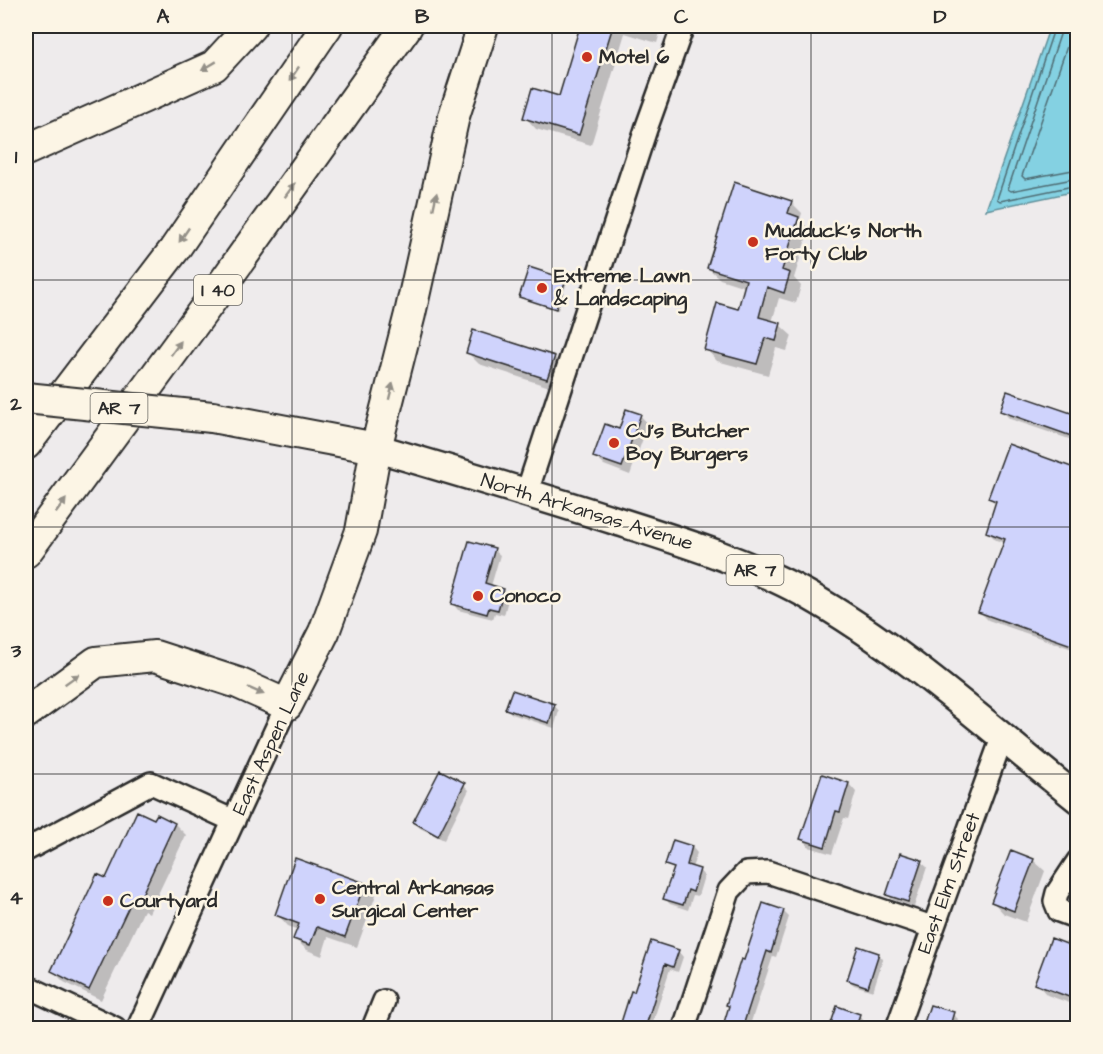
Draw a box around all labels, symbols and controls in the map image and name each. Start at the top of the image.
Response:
text: A [157,3,170,31]
text: B [415,3,430,31]
text: C [674,3,689,31]
text: D [934,3,947,31]
place label: Motel 6 [599,43,670,71]
marker: Motel 6 [580,50,594,64]
one-way arrow [200,61,217,71]
one-way arrow [289,66,300,82]
text: 1 [15,143,18,171]
one-way arrow [284,182,295,198]
one-way arrow [431,192,440,211]
place label: Mudduck's North Forty Club [765,217,923,269]
one-way arrow [179,227,190,243]
marker: Mudduck's North Forty Club [746,235,760,249]
place label: Extreme Lawn & Landscaping [553,262,690,314]
road number: I 40 [194,275,242,305]
marker: Extreme Lawn & Landscaping [535,281,549,295]
one-way arrow [170,341,182,357]
one-way arrow [386,382,396,400]
text: 2 [9,390,22,418]
road number: AR 7 [90,393,148,423]
place label: CJ's Butcher Boy Burgers [626,417,750,469]
marker: CJ's Butcher Boy Burgers [607,436,621,450]
street label: North Arkansas Avenue [478,466,697,558]
one-way arrow [55,498,67,514]
road number: AR 7 [726,555,783,585]
place label: Conoco [490,582,561,610]
marker: Conoco [471,589,485,603]
text: 3 [10,637,22,665]
street label: East Aspen Lane [225,666,317,820]
one-way arrow [64,673,80,685]
one-way arrow [247,686,265,696]
street label: East Elm Street [910,808,988,958]
place label: Central Arkansas Surgical Center [331,874,494,926]
text: 4 [9,884,23,912]
place label: Courtyard [120,887,218,916]
marker: Central Arkansas Surgical Center [313,892,327,906]
marker: Courtyard [101,894,115,908]

